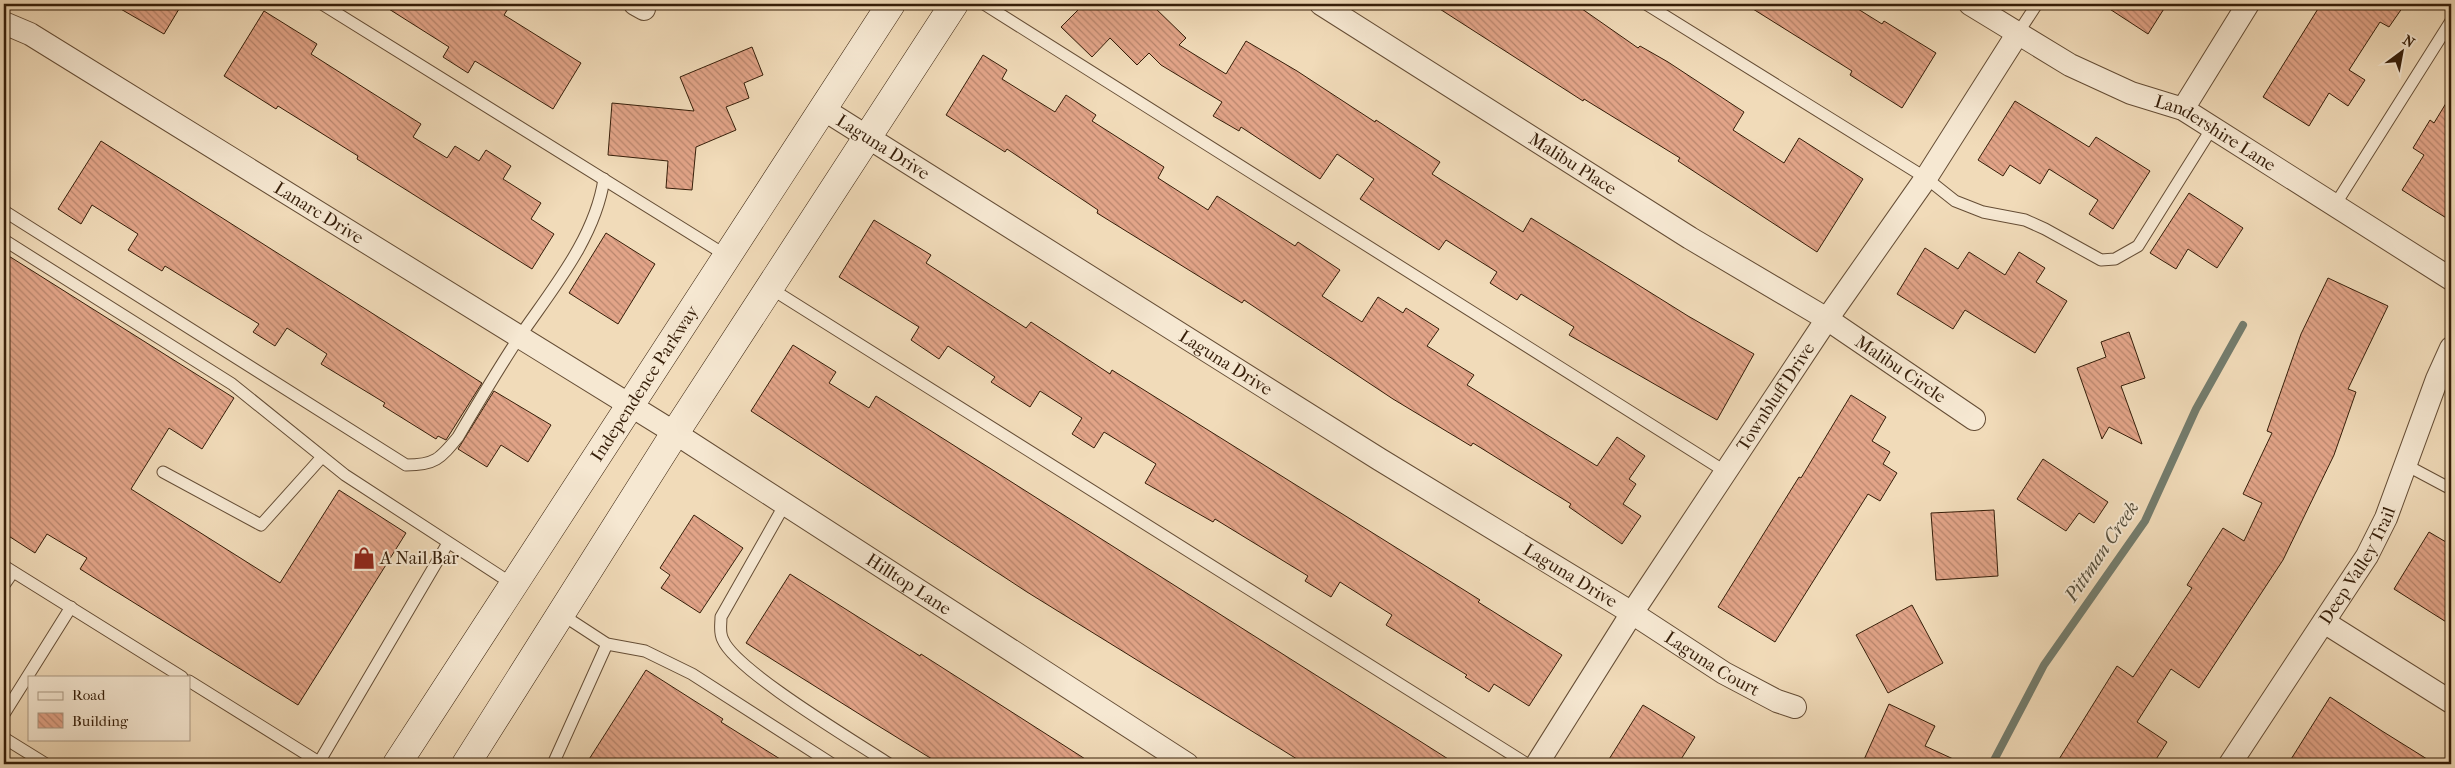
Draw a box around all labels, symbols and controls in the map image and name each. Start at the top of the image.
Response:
north arrow [2378,28,2428,78]
text: N [2400,31,2418,52]
street label: Landershire Lane [2152,91,2279,176]
street label: Laguna Drive [832,110,933,184]
street label: Malibu Place [1525,129,1620,200]
street label: Lanarc Drive [270,178,367,249]
street label: Independence Parkway [587,301,704,465]
street label: Laguna Drive [1175,326,1276,400]
street label: Malibu Circle [1851,331,1950,408]
street label: Townbluff Drive [1732,339,1819,455]
water label: Pittman Creek [2060,497,2143,607]
street label: Deep Valley Trail [2315,504,2400,629]
street label: Laguna Drive [1519,539,1621,612]
shop icon: A Nail Bar [351,545,377,571]
place label: A Nail Bar [379,548,459,569]
street label: Hilltop Lane [862,549,955,620]
street label: Laguna Court [1660,627,1763,701]
legend [28,676,190,740]
text: Road [72,686,106,704]
text: Building [72,712,129,730]

